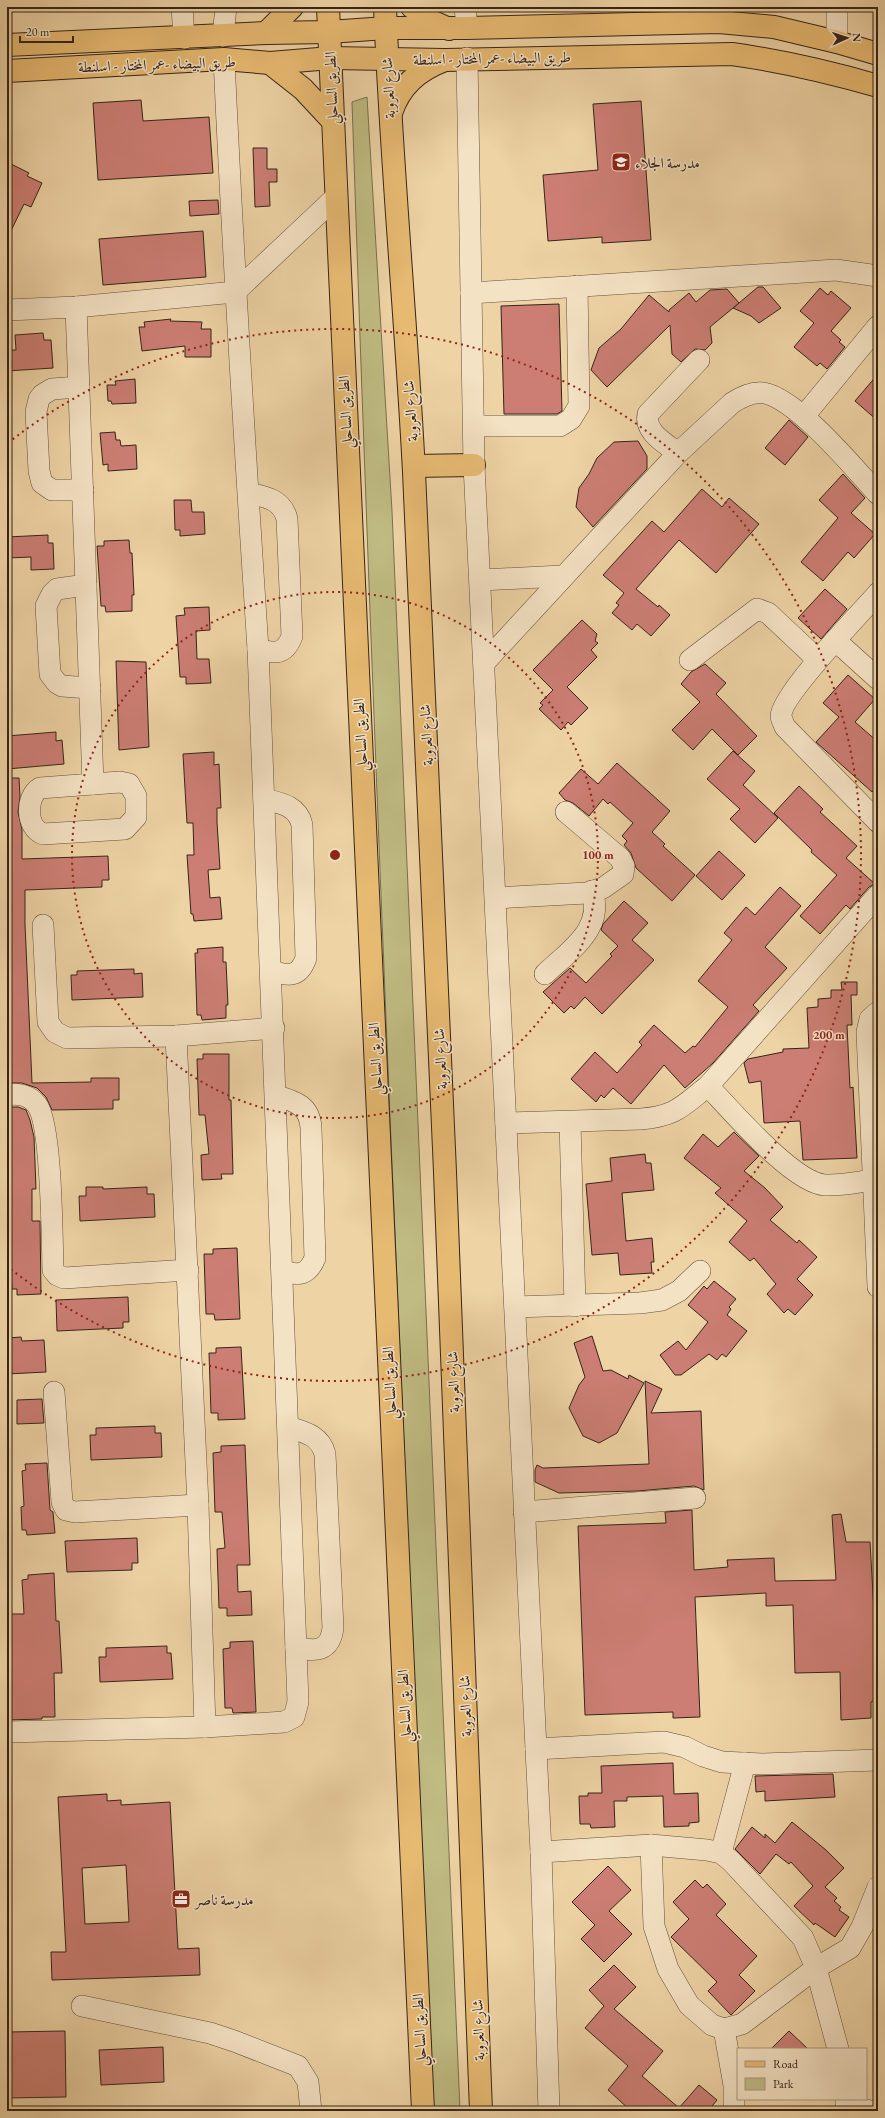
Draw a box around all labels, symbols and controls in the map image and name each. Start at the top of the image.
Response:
scale bar [20,18,73,44]
north arrow [827,18,867,58]
text: 20 m [26,24,50,40]
text: N [850,33,864,42]
street label: طريق البيضاء -عمر المختار - اسلنطة [413,47,571,70]
street label: الطريق الساحلي [320,51,347,125]
street label: طريق البيضاء -عمر المختار - اسلنطة [78,52,236,77]
street label: شارع العروبة [377,57,403,119]
school or university icon: مدرسة الجلاء [610,151,632,173]
place label: مدرسة الجلاء [635,153,700,172]
street label: الطريق الساحلي [334,375,361,449]
street label: شارع العروبة [398,379,426,442]
street label: الطريق الساحلي [349,698,376,772]
street label: شارع العروبة [415,704,441,766]
text: 100 m [582,847,614,863]
centre of rings [328,848,342,862]
street label: الطريق الساحلي [364,1022,391,1096]
text: 200 m [813,1027,845,1043]
street label: شارع العروبة [429,1028,455,1090]
street label: الطريق الساحلي [378,1346,405,1420]
street label: شارع العروبة [442,1351,468,1413]
street label: الطريق الساحلي [393,1669,420,1743]
street label: شارع العروبة [454,1675,480,1737]
office icon: مدرسة ناصر [170,1888,192,1910]
place label: مدرسة ناصر [193,1890,254,1910]
street label: الطريق الساحلي [408,1993,435,2067]
street label: شارع العروبة [467,1999,493,2061]
legend [737,2048,867,2100]
text: Road [773,2056,799,2072]
text: Park [773,2076,794,2092]

